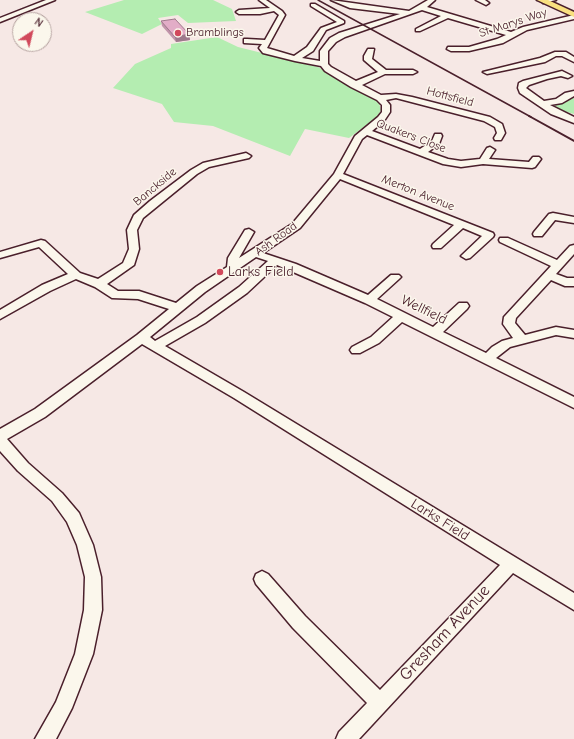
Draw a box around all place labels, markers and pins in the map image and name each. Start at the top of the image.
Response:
place label: Bramblings [186,26,244,40]
marker: Bramblings [173,28,183,38]
place label: Larks Field [228,264,294,280]
marker: Larks Field [215,267,225,277]

